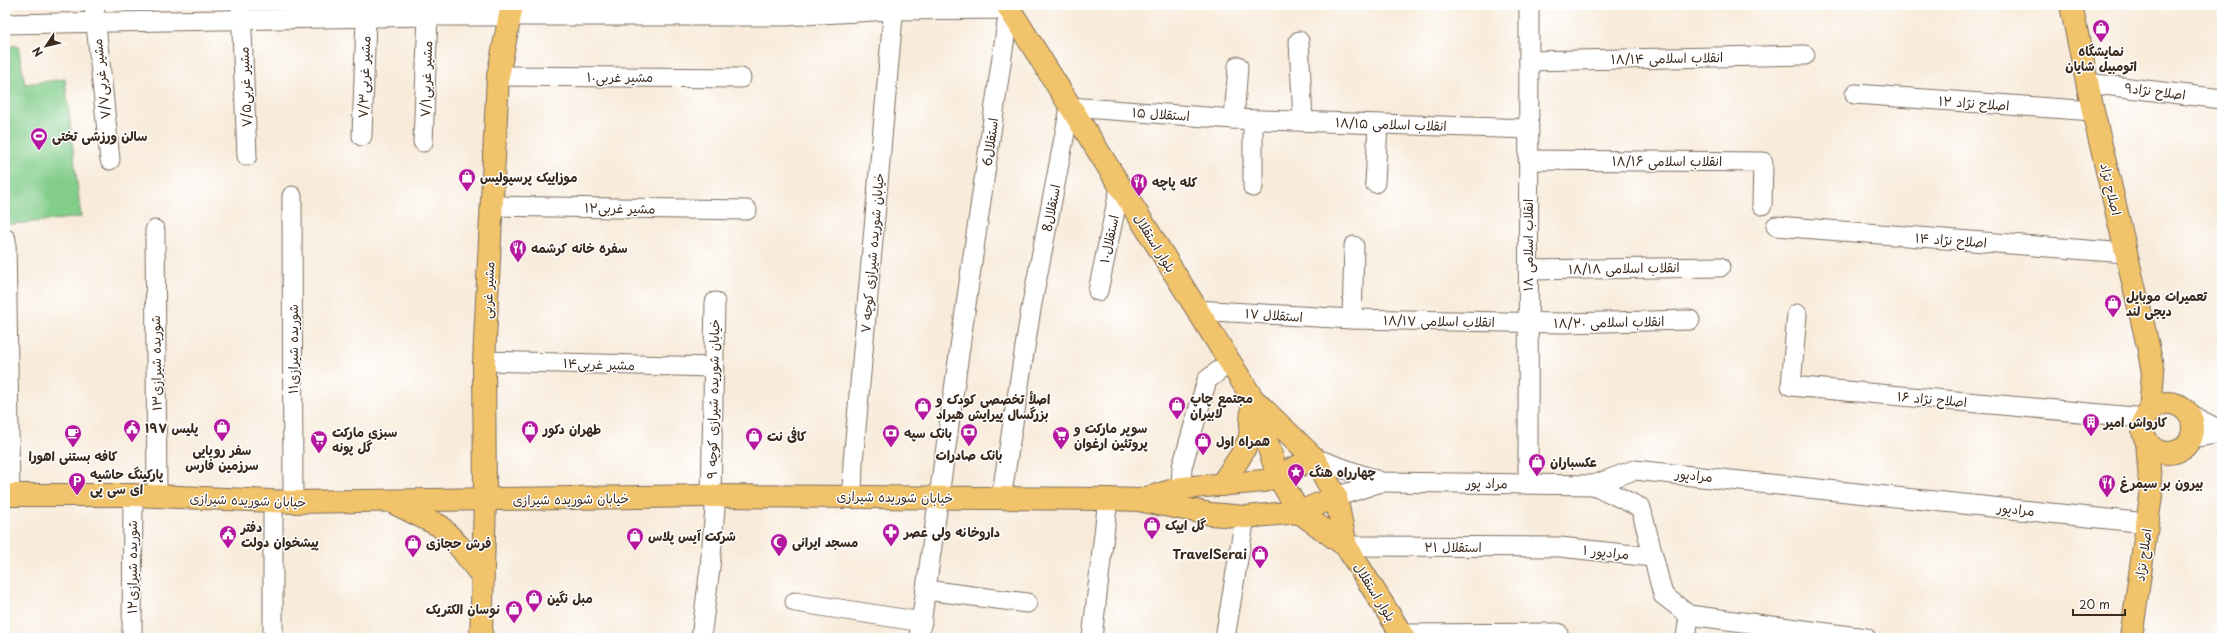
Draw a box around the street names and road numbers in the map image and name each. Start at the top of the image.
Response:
street label: ۷/۳مشیر غربی [353,35,375,119]
street label: ۷/۷مشیر غربی [87,38,115,120]
street label: ۷/۱مشیر غربی [415,40,437,118]
street label: ۷/۵مشیر غربی [234,46,256,128]
street label: ۱۸/۱۴ انقلاب اسلامی [1611,47,1723,69]
street label: ۱۰مشیر غربی [587,67,653,87]
street label: اصلاح نژاد۹ [2123,77,2187,105]
street label: ۱۲ اصلاح نژاد [1938,91,2010,115]
street label: ۱۵ استقلال [1132,102,1190,125]
street label: ۱۸/۱۵ انقلاب اسلامی [1335,112,1447,136]
street label: استقلال6 [977,116,1002,167]
street label: ۱۸/۱۶ انقلاب اسلامی [1612,151,1722,171]
street label: اصلاح نژاد [2095,161,2127,217]
street label: خیابان شوریده شیرازی کوچه ۷ [855,172,888,334]
street label: استقلال8 [1037,183,1064,233]
street label: مشیر غربی۱۲ [584,197,656,219]
street label: ۱۸ انقلاب اسلامی [1518,199,1538,291]
street label: بلوار استقلال [1130,210,1181,276]
street label: استقلال۱۰ [1094,213,1123,265]
street label: ۱۴ اصلاح نژاد [1914,228,1988,252]
street label: ۱۸/۱۸ انقلاب اسلامی [1568,257,1680,279]
street label: مشیر غربی [477,261,499,319]
street label: ۱۷ استقلال [1244,303,1304,326]
street label: شوریده شیرازی۱۱ [283,304,302,394]
street label: ۱۸/۱۷ انقلاب اسلامی [1383,310,1495,332]
street label: ۱۸/۲۰ انقلاب اسلامی [1554,311,1664,333]
street label: شوریده شیرازی۱۳ [145,315,166,411]
street label: خیابان شوریده شیرازی کوچه ۹ [702,319,723,479]
street label: مشیر غربی۱۴ [563,353,635,375]
street label: ۱۶ اصلاح نژاد [1896,386,1968,412]
street label: مرادپور [1673,463,1714,486]
street label: مراد پور [1465,473,1508,492]
street label: خیابان شوریده شیرازی [837,486,954,507]
street label: خیابان شوریده شیرازی [189,488,307,511]
street label: خیابان شوریده شیرازی [512,488,630,509]
street label: مرادپور [1995,497,2036,520]
street label: شوریده شیرازی۱۲ [122,520,141,614]
street label: اصلاح نژاد [2129,527,2157,583]
street label: ۲۱ استقلال [1424,537,1482,556]
street label: ۱ مرادپور [1582,540,1630,563]
street label: بلوار استقلال [1350,559,1401,625]

